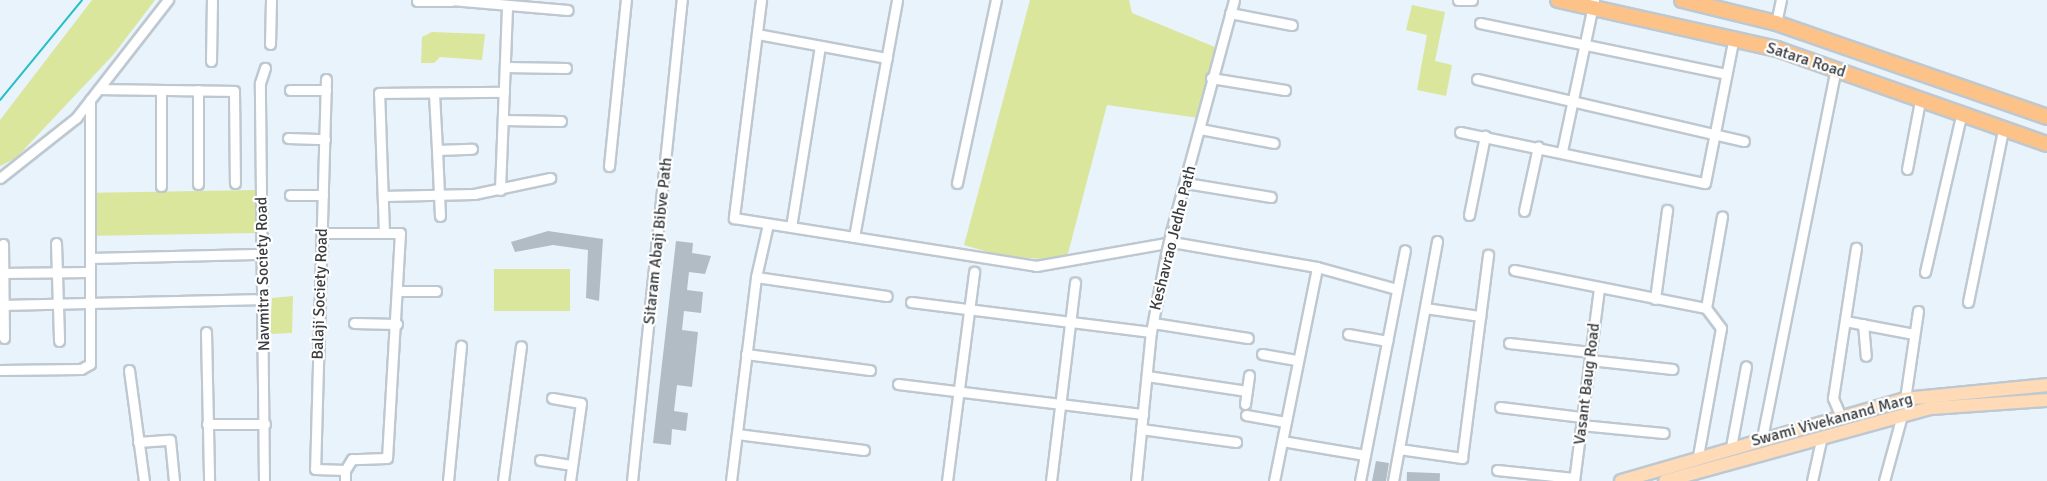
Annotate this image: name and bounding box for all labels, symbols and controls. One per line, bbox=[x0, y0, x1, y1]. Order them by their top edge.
street label: Satara Road bbox=[1764, 38, 1848, 82]
street label: Sitaram Abaji Bibve Path bbox=[640, 157, 676, 325]
street label: Keshavrao Jedhe Path bbox=[1146, 164, 1200, 312]
street label: Navmitra Society Road bbox=[252, 197, 274, 351]
street label: Balaji Society Road bbox=[308, 228, 332, 360]
street label: Vasant Baug Road bbox=[1570, 322, 1604, 446]
street label: Swami Vivekanand Marg bbox=[1749, 389, 1915, 451]

